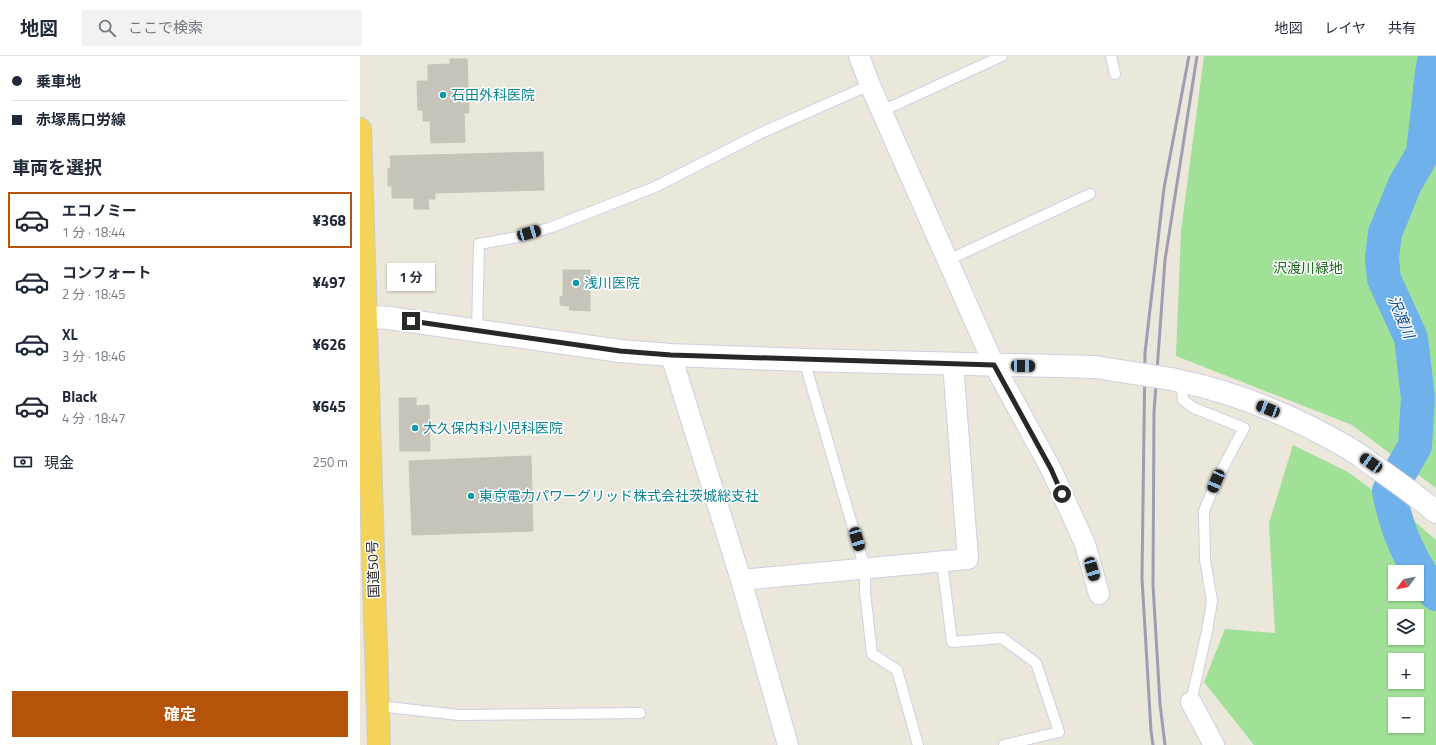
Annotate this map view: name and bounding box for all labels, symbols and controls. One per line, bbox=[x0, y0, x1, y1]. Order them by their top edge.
search box bbox=[82, 10, 362, 46]
text: 地図 bbox=[20, 13, 58, 42]
text: ここで検索 bbox=[128, 16, 203, 39]
icon: search bbox=[96, 17, 118, 39]
text: 地図 bbox=[1274, 17, 1302, 38]
text: レイヤ bbox=[1324, 17, 1366, 38]
text: 共有 bbox=[1388, 17, 1416, 38]
text: 乗車地 bbox=[36, 70, 81, 93]
place label: 石田外科医院 bbox=[451, 84, 535, 105]
marker: 石田外科医院 bbox=[438, 90, 448, 100]
text: 赤塚馬口労線 bbox=[36, 108, 126, 131]
text: 車両を選択 bbox=[12, 154, 102, 181]
text: エコノミー bbox=[62, 199, 137, 222]
icon: car bbox=[14, 202, 50, 238]
text: ¥368 bbox=[312, 209, 346, 232]
text: 1 分 · 18:44 bbox=[62, 222, 126, 242]
car bbox=[516, 224, 542, 242]
park label: 沢渡川緑地 bbox=[1273, 257, 1343, 278]
text: コンフォート bbox=[62, 261, 152, 284]
callout: 1 分 bbox=[387, 263, 435, 291]
icon: car bbox=[14, 264, 50, 300]
text: 1 分 bbox=[399, 267, 423, 287]
text: ¥497 bbox=[312, 271, 346, 294]
place label: 浅川医院 bbox=[584, 272, 640, 293]
marker: 浅川医院 bbox=[571, 278, 581, 288]
text: 2 分 · 18:45 bbox=[62, 284, 126, 304]
water label: 沢渡川 bbox=[1382, 292, 1422, 344]
route end bbox=[402, 312, 420, 330]
text: XL bbox=[62, 323, 78, 346]
icon: car bbox=[14, 326, 50, 362]
text: ¥626 bbox=[312, 333, 346, 356]
text: 3 分 · 18:46 bbox=[62, 346, 126, 366]
car bbox=[1011, 360, 1035, 372]
text: Black bbox=[62, 385, 97, 408]
icon: car bbox=[14, 388, 50, 424]
text: ¥645 bbox=[312, 395, 346, 418]
car bbox=[1255, 399, 1281, 419]
text: 4 分 · 18:47 bbox=[62, 408, 126, 428]
place label: 大久保内科小児科医院 bbox=[423, 417, 563, 438]
marker: 大久保内科小児科医院 bbox=[410, 423, 420, 433]
icon: cash bbox=[12, 451, 34, 473]
text: 現金 bbox=[44, 451, 74, 474]
car bbox=[1358, 451, 1384, 475]
text: 250 m bbox=[312, 452, 348, 472]
car bbox=[1206, 468, 1226, 494]
place label: 東京電力パワーグリッド株式会社茨城総支社 bbox=[479, 485, 759, 506]
route start bbox=[1053, 485, 1071, 503]
marker: 東京電力パワーグリッド株式会社茨城総支社 bbox=[466, 491, 476, 501]
car bbox=[848, 526, 866, 552]
street label: 国道50号 bbox=[361, 540, 384, 598]
car bbox=[1083, 556, 1101, 582]
north arrow bbox=[1388, 565, 1424, 601]
map controls bbox=[1388, 565, 1424, 733]
button: layers bbox=[1388, 609, 1424, 645]
button: + bbox=[1388, 653, 1424, 689]
button: 確定 bbox=[12, 691, 348, 737]
button: − bbox=[1388, 697, 1424, 733]

